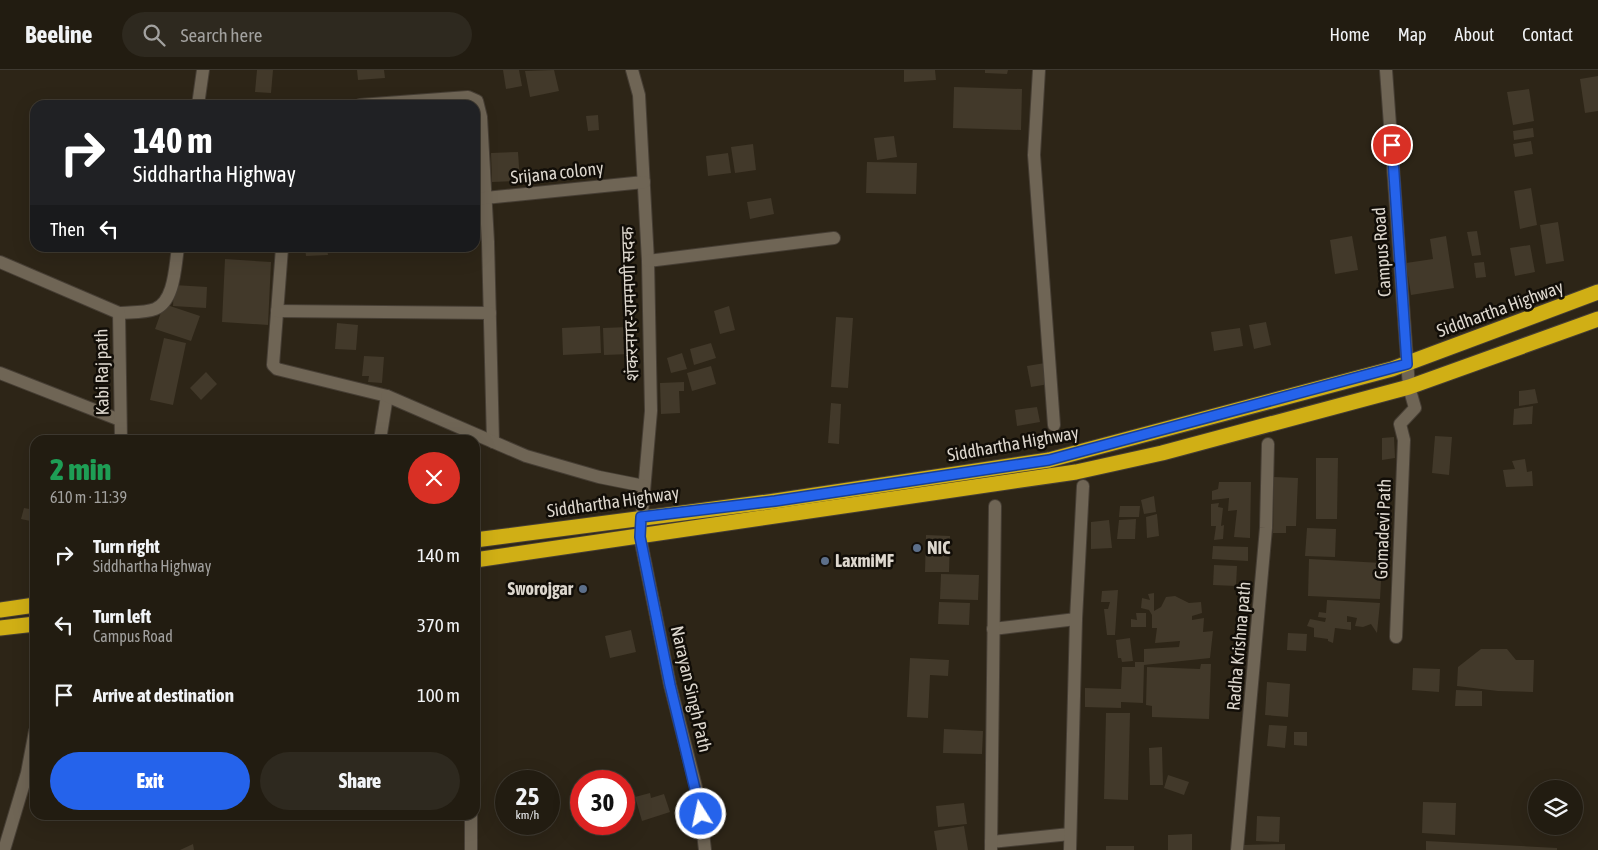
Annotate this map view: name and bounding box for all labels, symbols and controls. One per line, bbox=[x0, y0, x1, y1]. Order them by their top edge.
search box bbox=[122, 12, 472, 57]
text: Beeline bbox=[25, 21, 92, 48]
icon: search bbox=[140, 21, 168, 49]
text: Search here bbox=[180, 24, 262, 46]
text: Home bbox=[1330, 24, 1370, 45]
text: Map bbox=[1398, 24, 1427, 45]
text: About bbox=[1455, 24, 1494, 45]
text: Contact bbox=[1522, 24, 1573, 45]
icon: right bbox=[50, 120, 115, 185]
text: 140 m bbox=[133, 120, 212, 160]
pin bbox=[1371, 124, 1413, 166]
icon: arrive bbox=[1378, 131, 1406, 159]
street label: Srijana colony bbox=[509, 157, 604, 188]
text: Siddhartha Highway bbox=[133, 161, 296, 187]
street label: Campus Road bbox=[1368, 206, 1395, 298]
icon: left bbox=[95, 215, 123, 243]
text: Then bbox=[50, 218, 85, 240]
street label: शंकरनगर-राममणी सदक bbox=[616, 225, 643, 382]
street label: Siddhartha Highway bbox=[1434, 276, 1566, 341]
street label: Kabi Raj path bbox=[90, 328, 113, 416]
street label: Siddhartha Highway bbox=[946, 422, 1080, 465]
text: 2 min bbox=[50, 452, 111, 486]
button: close bbox=[408, 452, 460, 504]
street label: Gomadevi Path bbox=[1370, 478, 1395, 580]
street label: Siddhartha Highway bbox=[546, 482, 680, 521]
text: 610 m · 11:39 bbox=[50, 488, 127, 506]
text: Turn right bbox=[93, 535, 160, 557]
place label: NIC bbox=[927, 537, 950, 558]
icon: right bbox=[50, 541, 78, 569]
marker: NIC bbox=[911, 542, 923, 554]
text: 140 m bbox=[417, 544, 460, 566]
place label: LaxmiMF bbox=[835, 550, 894, 571]
marker: LaxmiMF bbox=[819, 555, 831, 567]
text: Siddhartha Highway bbox=[93, 557, 211, 575]
place label: Sworojgar bbox=[508, 578, 574, 599]
street label: Radha Krishna path bbox=[1222, 581, 1255, 711]
marker: Sworojgar bbox=[577, 583, 589, 595]
text: Turn left bbox=[93, 605, 151, 627]
icon: left bbox=[50, 611, 78, 639]
text: 370 m bbox=[417, 614, 460, 636]
street label: Narayan Singh Path bbox=[667, 624, 716, 754]
text: Campus Road bbox=[93, 627, 173, 645]
icon: arrive bbox=[50, 681, 78, 709]
text: Arrive at destination bbox=[93, 684, 234, 706]
text: 100 m bbox=[417, 684, 460, 706]
button: Exit bbox=[50, 752, 250, 810]
button: Share bbox=[260, 752, 460, 810]
speed limit sign: 30 bbox=[570, 770, 635, 835]
map controls bbox=[1528, 780, 1583, 835]
button: layers bbox=[1528, 780, 1583, 835]
text: 25 bbox=[516, 782, 539, 810]
position arrow bbox=[674, 787, 726, 839]
text: km/h bbox=[516, 808, 539, 822]

